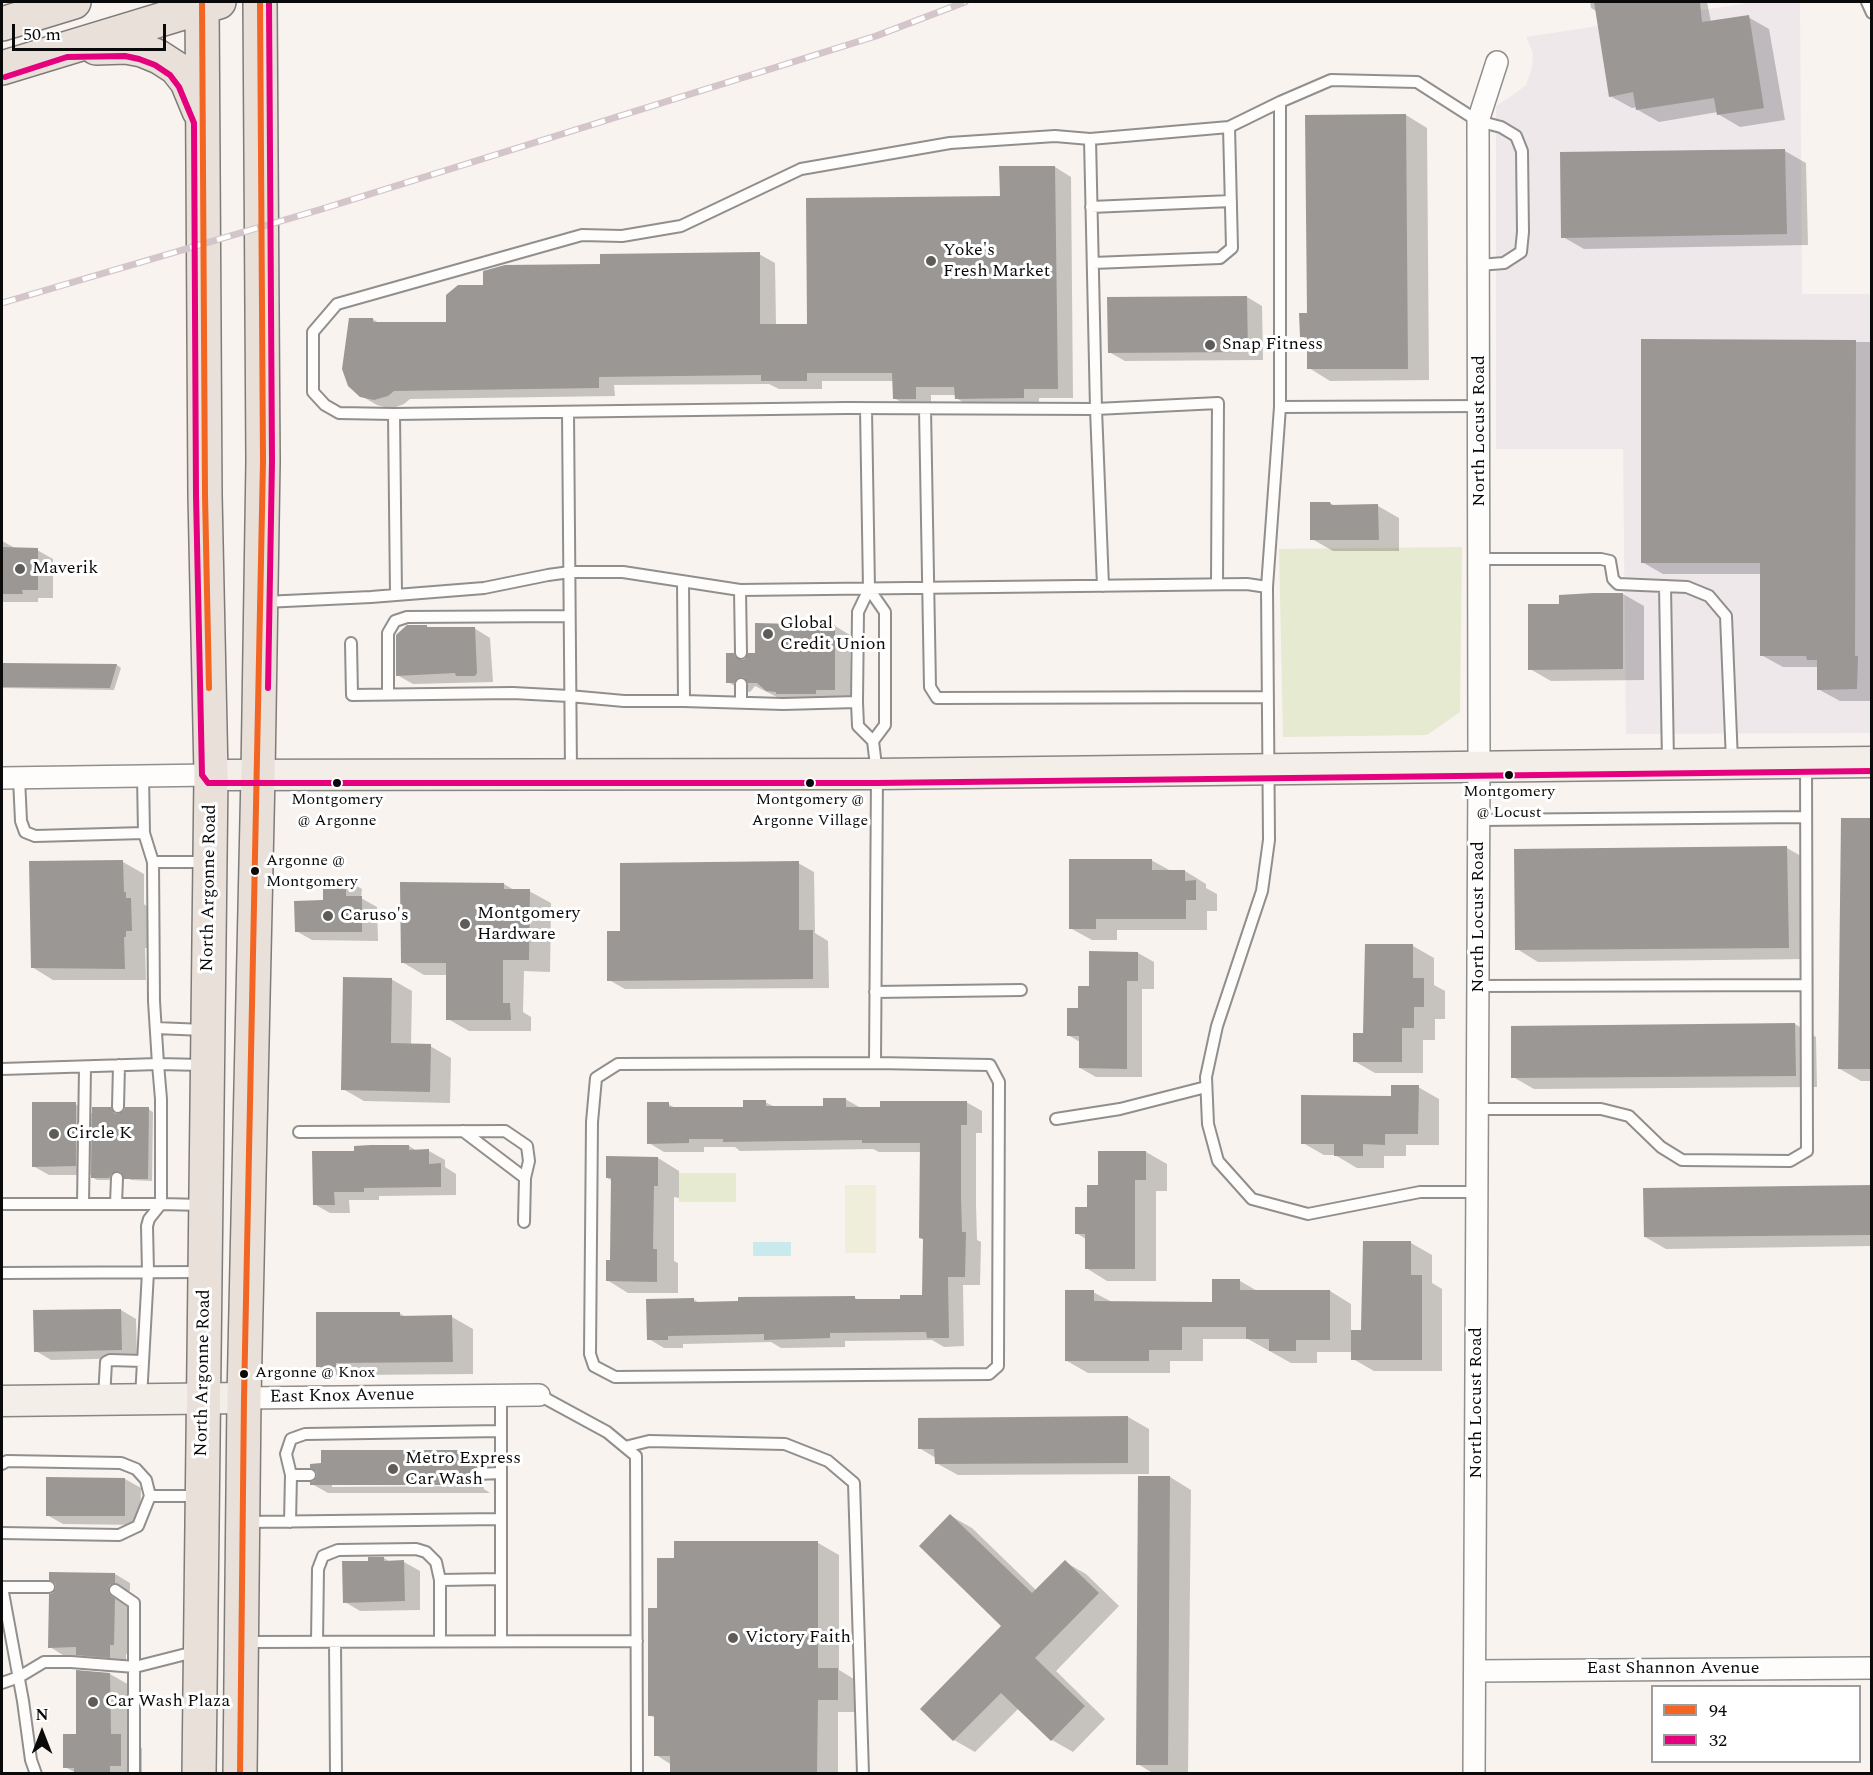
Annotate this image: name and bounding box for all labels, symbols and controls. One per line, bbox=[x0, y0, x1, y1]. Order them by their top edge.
scale bar bbox=[15, 12, 170, 50]
text: 50 m bbox=[23, 21, 61, 48]
place label: Yoke's Fresh Market bbox=[943, 240, 1050, 282]
marker: Yoke's Fresh Market bbox=[924, 254, 938, 268]
place label: Snap Fitness bbox=[1222, 334, 1323, 356]
marker: Snap Fitness bbox=[1203, 338, 1217, 352]
street label: North Locust Road bbox=[1469, 355, 1491, 507]
place label: Maverik bbox=[32, 558, 98, 580]
marker: Maverik bbox=[13, 562, 27, 576]
place label: Global Credit Union bbox=[780, 613, 886, 656]
marker: Global Credit Union bbox=[761, 627, 775, 641]
marker: Montgomery @ Locust bbox=[1503, 769, 1515, 781]
marker: Montgomery @ Argonne bbox=[331, 777, 343, 789]
marker: Montgomery @ Argonne Village bbox=[804, 777, 816, 789]
place label: Montgomery @ Locust bbox=[1463, 783, 1555, 821]
place label: Montgomery @ Argonne bbox=[291, 791, 383, 829]
place label: Montgomery @ Argonne Village bbox=[752, 791, 868, 829]
street label: North Argonne Road bbox=[198, 804, 222, 972]
street label: North Locust Road bbox=[1468, 841, 1490, 993]
place label: Argonne @ Montgomery bbox=[266, 852, 358, 890]
marker: Argonne @ Montgomery bbox=[249, 865, 261, 877]
place label: Montgomery Hardware bbox=[477, 903, 580, 946]
place label: Caruso's bbox=[340, 905, 409, 927]
marker: Caruso's bbox=[321, 909, 335, 923]
marker: Montgomery Hardware bbox=[458, 917, 472, 931]
place label: Circle K bbox=[66, 1123, 132, 1145]
marker: Circle K bbox=[47, 1127, 61, 1141]
street label: North Argonne Road bbox=[192, 1289, 216, 1457]
street label: North Locust Road bbox=[1466, 1327, 1488, 1479]
place label: Argonne @ Knox bbox=[255, 1364, 375, 1384]
marker: Argonne @ Knox bbox=[238, 1368, 250, 1380]
street label: East Knox Avenue bbox=[269, 1385, 415, 1409]
place label: Metro Express Car Wash bbox=[405, 1448, 521, 1490]
marker: Metro Express Car Wash bbox=[386, 1462, 400, 1476]
place label: Victory Faith bbox=[745, 1627, 851, 1649]
marker: Victory Faith bbox=[726, 1631, 740, 1645]
street label: East Shannon Avenue bbox=[1587, 1658, 1759, 1680]
legend bbox=[1651, 1685, 1861, 1763]
place label: Car Wash Plaza bbox=[105, 1691, 230, 1713]
marker: Car Wash Plaza bbox=[86, 1695, 100, 1709]
text: 94 bbox=[1709, 1697, 1727, 1724]
north arrow bbox=[12, 1703, 72, 1763]
text: N bbox=[35, 1703, 49, 1727]
text: 32 bbox=[1709, 1727, 1727, 1754]

